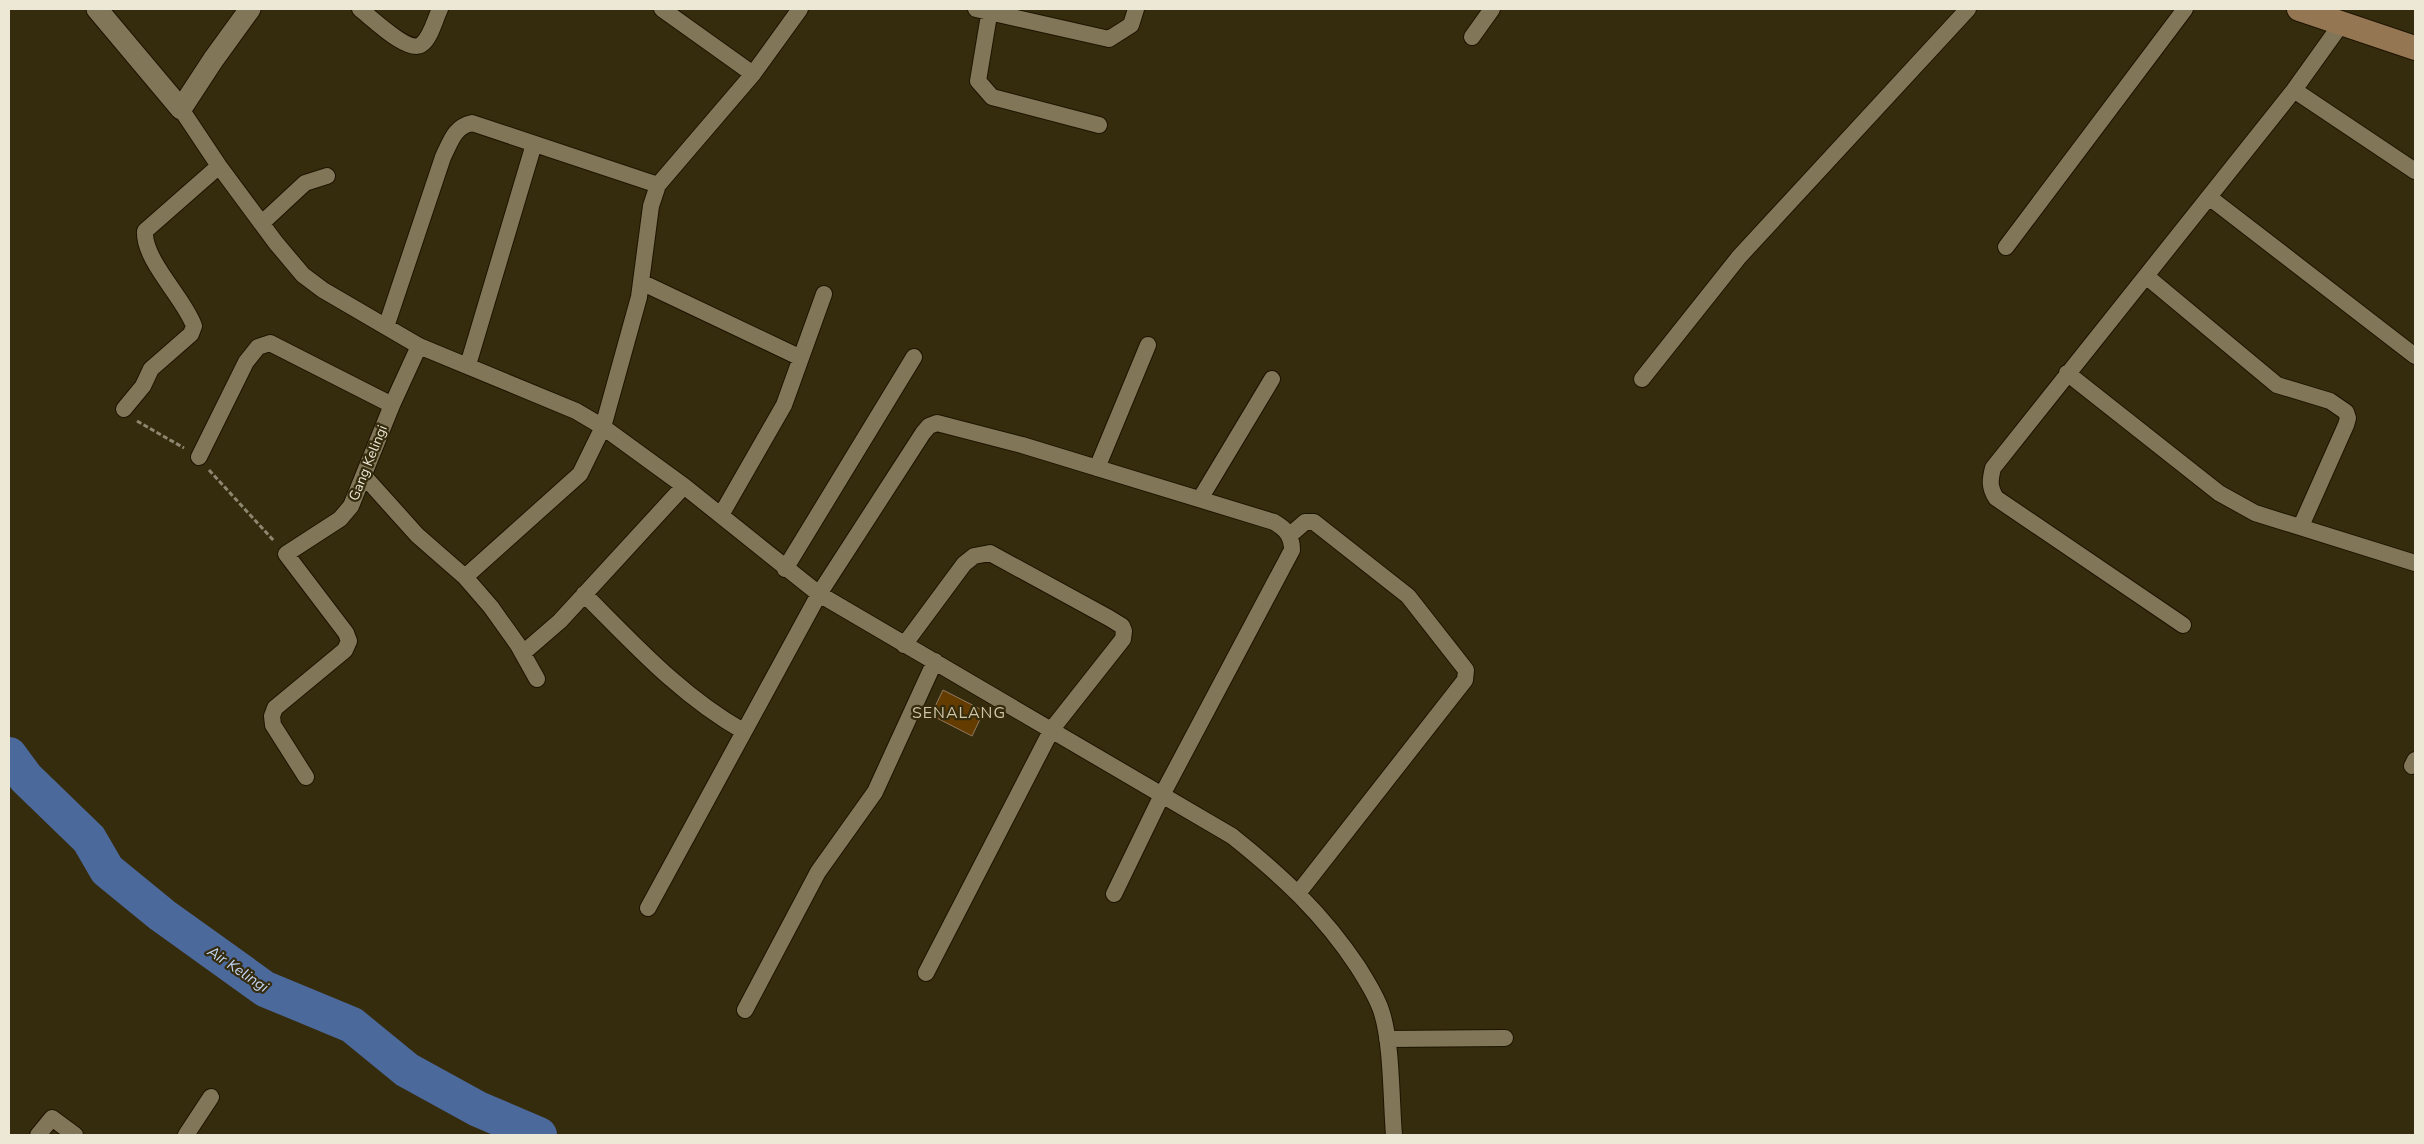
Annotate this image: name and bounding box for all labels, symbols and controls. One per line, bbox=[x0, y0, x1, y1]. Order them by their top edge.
street label: Gang Kelingi bbox=[344, 422, 392, 504]
district label: SENALANG bbox=[912, 702, 1006, 724]
water label: Air Kelingi bbox=[203, 941, 273, 997]

